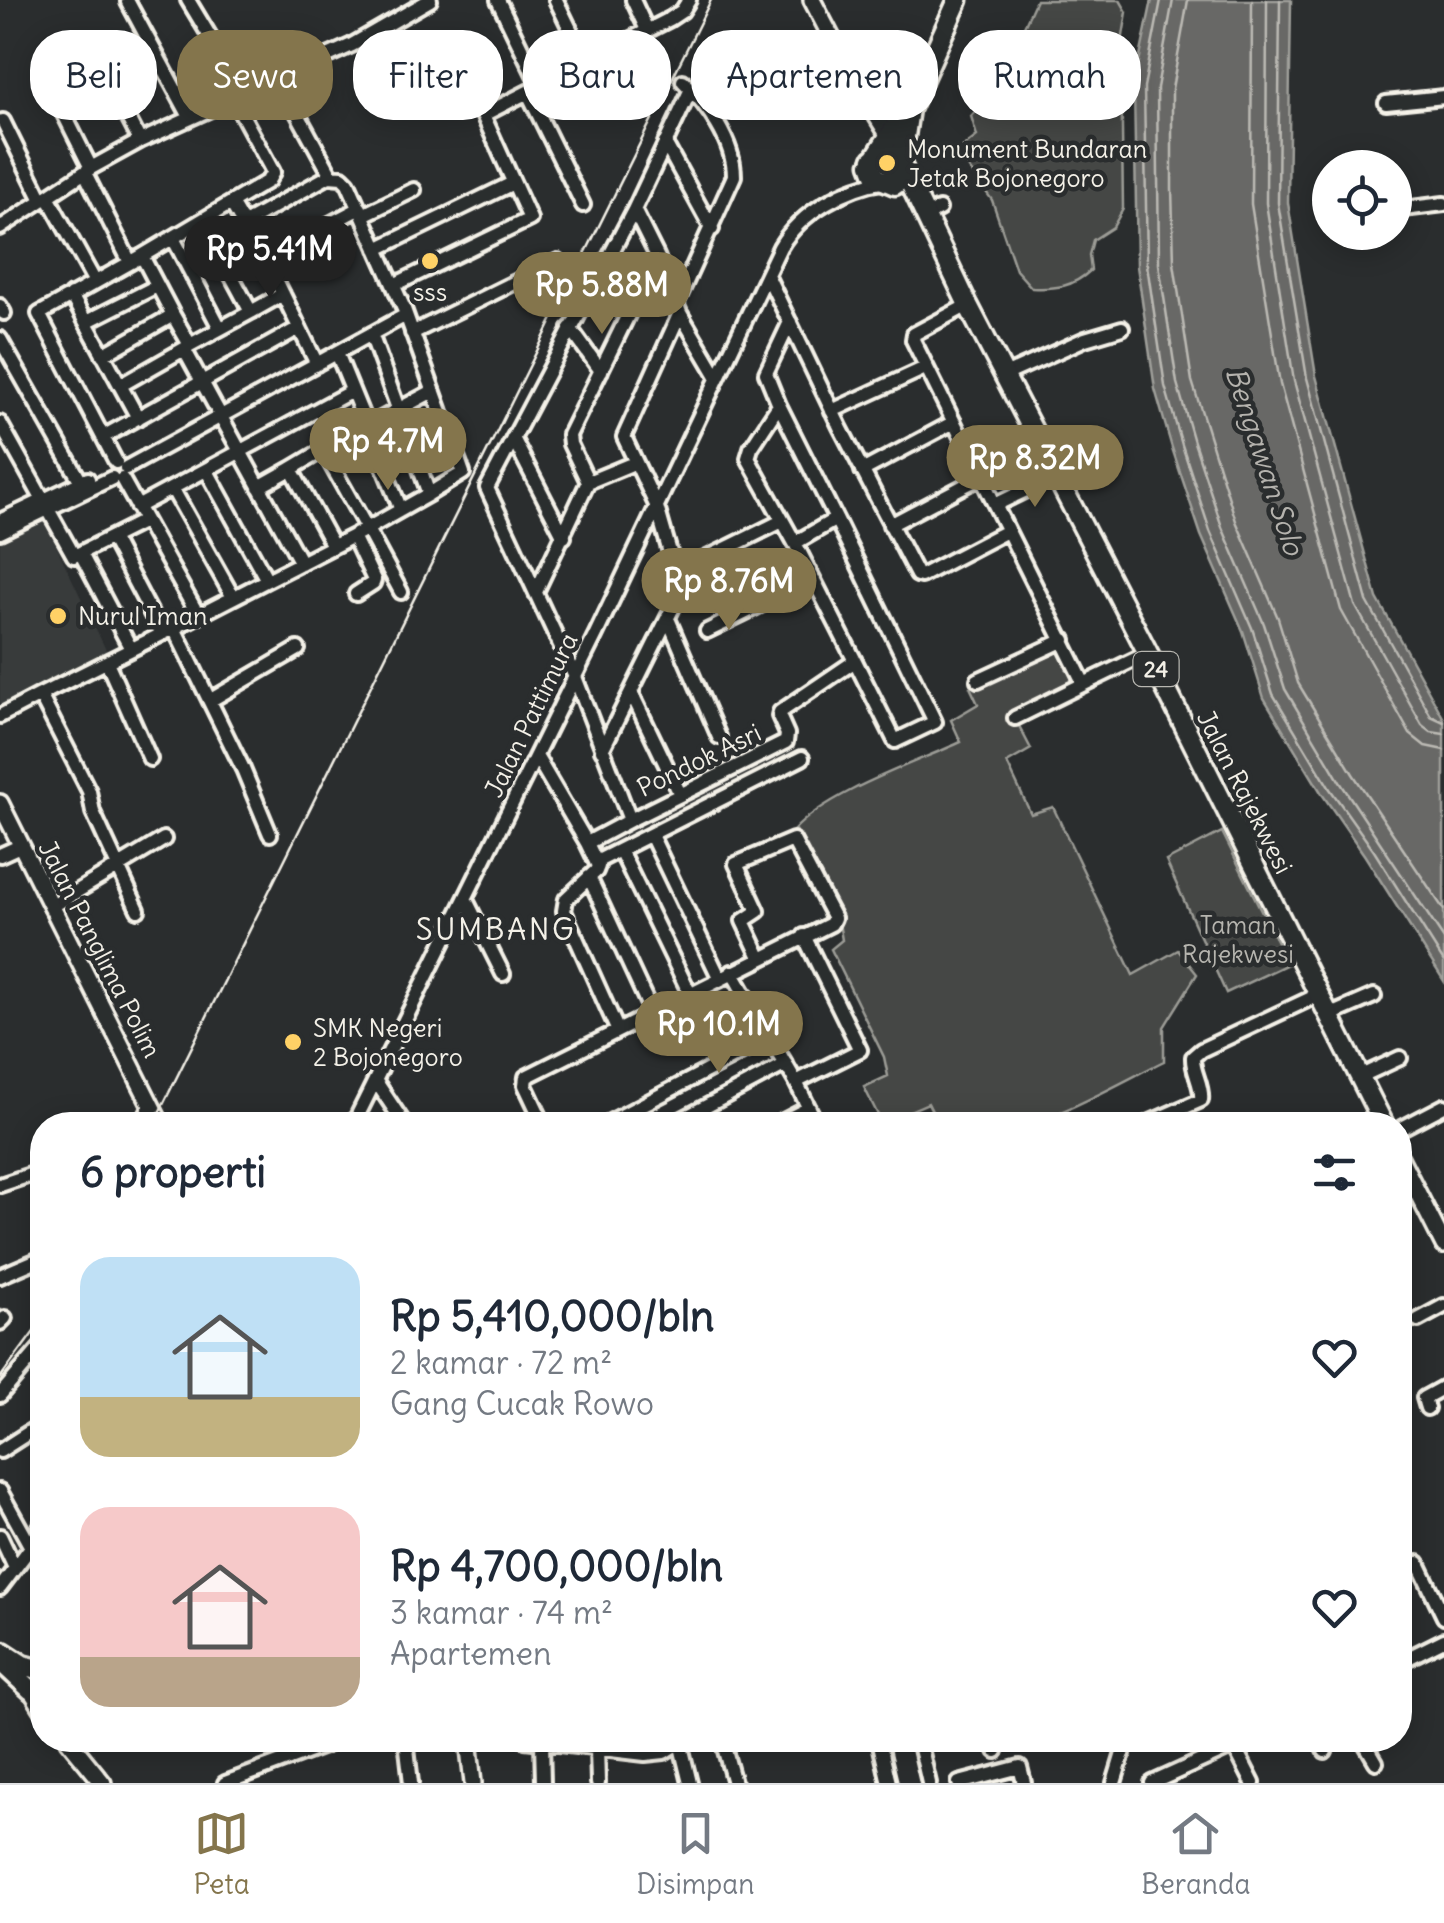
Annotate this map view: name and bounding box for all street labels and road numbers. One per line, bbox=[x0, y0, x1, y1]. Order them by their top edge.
street label: Jalan Pattimura bbox=[477, 628, 585, 802]
road number: 24 bbox=[1134, 652, 1178, 686]
street label: Jalan Rajekwesi bbox=[1190, 705, 1300, 879]
street label: Pondok Asri bbox=[632, 716, 766, 804]
street label: Jalan Panglima Polim bbox=[31, 835, 169, 1063]

